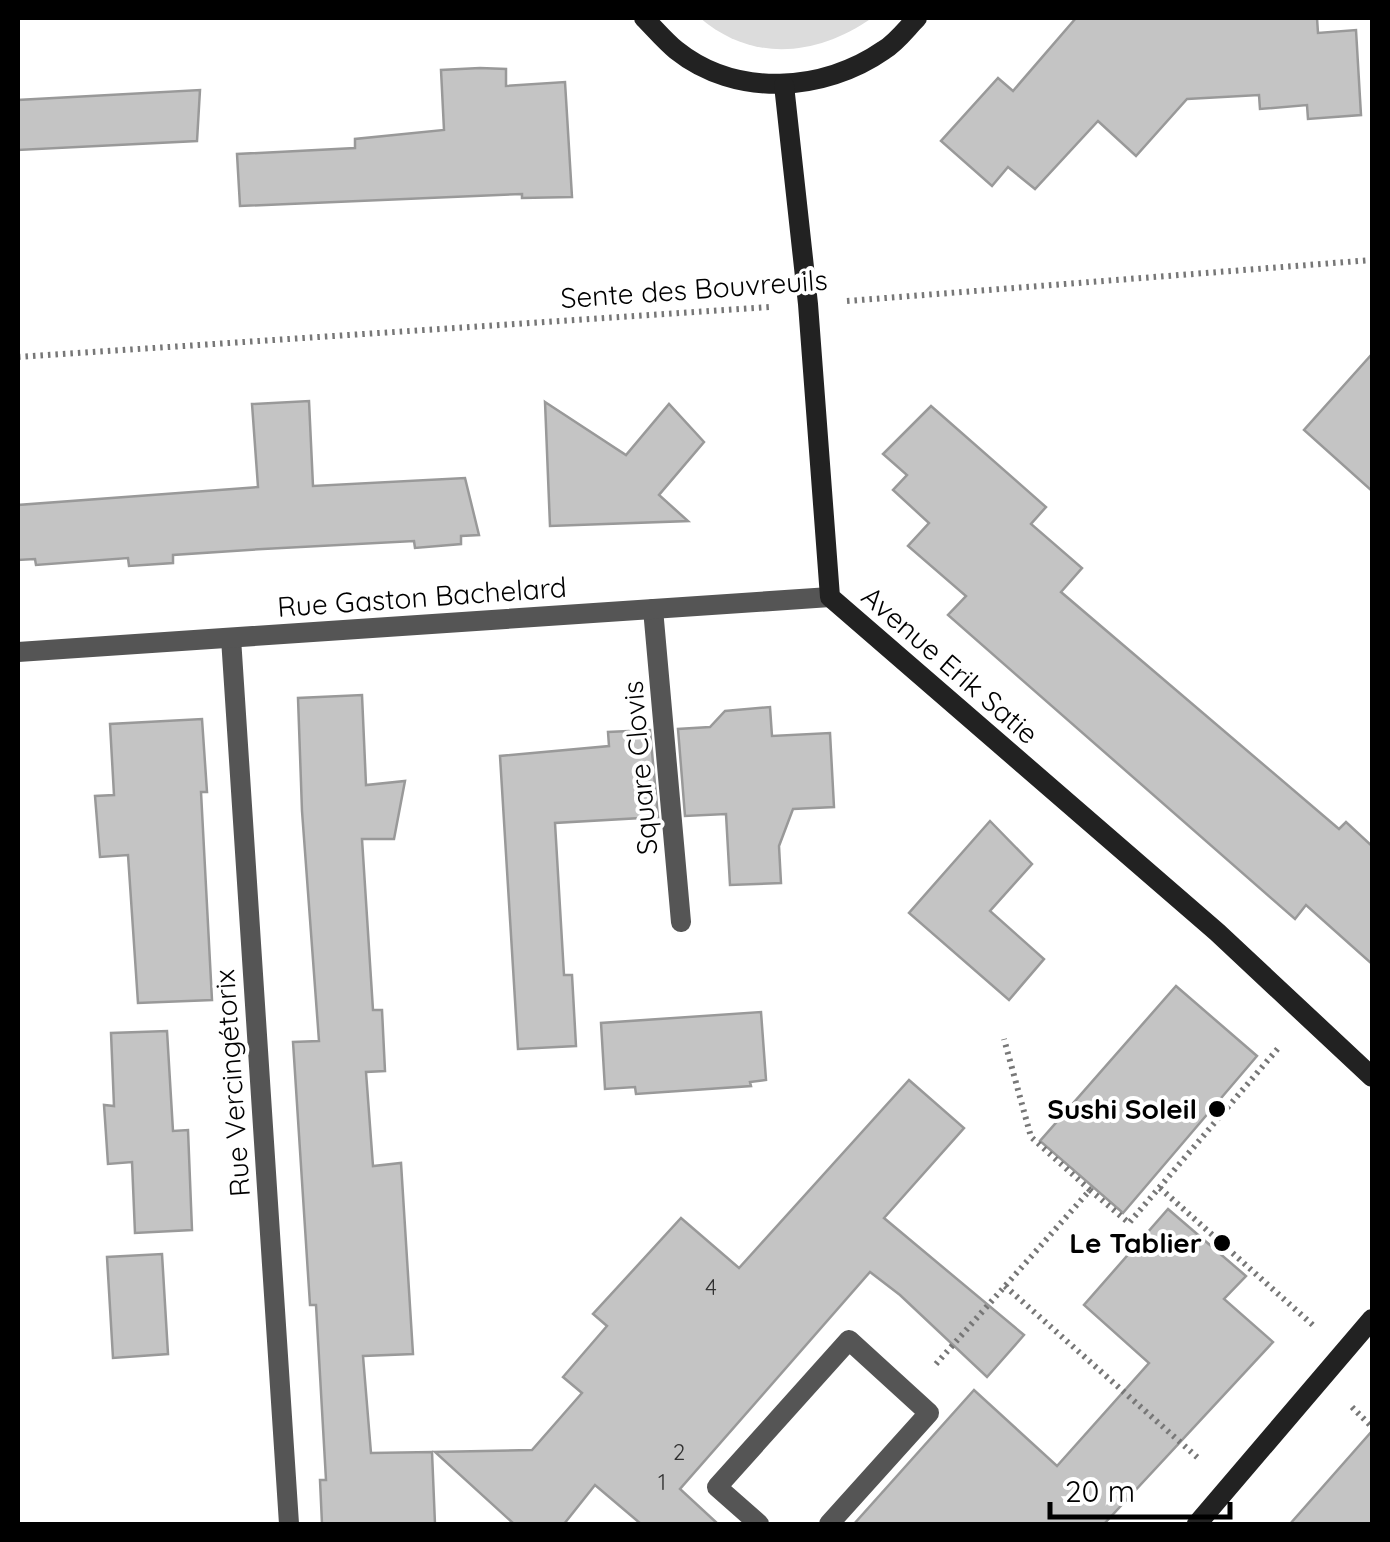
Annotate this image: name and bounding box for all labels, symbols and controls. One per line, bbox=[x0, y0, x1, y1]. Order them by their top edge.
street label: Sente des Bouvreuils bbox=[559, 262, 829, 315]
street label: Rue Gaston Bachelard bbox=[276, 569, 568, 624]
street label: Avenue Erik Satie bbox=[855, 578, 1046, 751]
street label: Square Clovis bbox=[614, 680, 665, 856]
street label: Rue Vercingétorix bbox=[206, 968, 257, 1198]
place label: Sushi Soleil bbox=[1047, 1091, 1197, 1126]
marker: Sushi Soleil bbox=[1206, 1098, 1228, 1120]
place label: Le Tablier bbox=[1069, 1225, 1202, 1260]
marker: Le Tablier bbox=[1211, 1232, 1233, 1254]
house number: 4 bbox=[705, 1273, 717, 1301]
house number: 2 bbox=[673, 1438, 685, 1466]
scale bar bbox=[1050, 1457, 1230, 1519]
house number: 1 bbox=[658, 1468, 666, 1496]
text: 20 m bbox=[1065, 1472, 1135, 1510]

